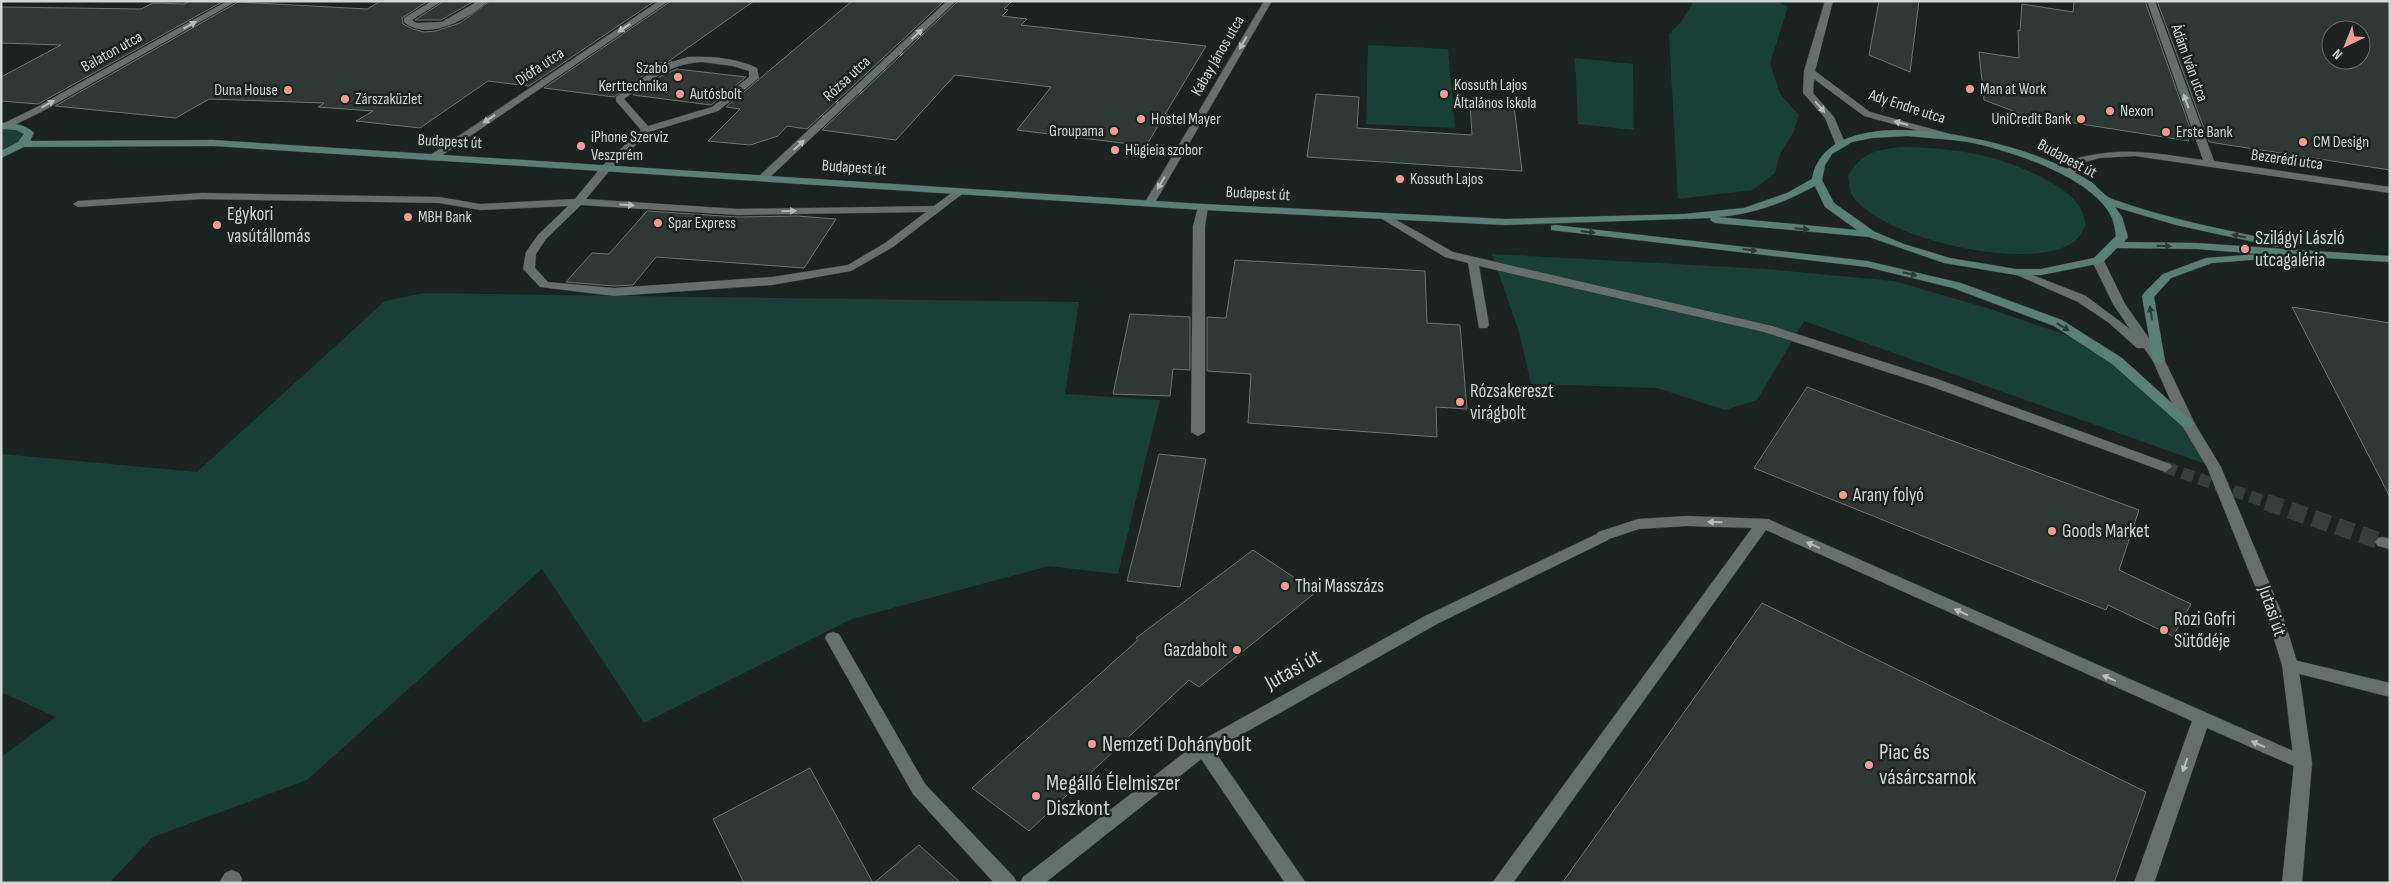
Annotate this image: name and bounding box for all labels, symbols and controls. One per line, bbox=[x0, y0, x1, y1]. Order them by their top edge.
street label: Kabay János utca bbox=[1187, 12, 1249, 100]
north arrow bbox=[2321, 20, 2371, 70]
one-way arrow bbox=[183, 21, 197, 29]
street label: Ádám Iván utca bbox=[2166, 21, 2212, 104]
one-way arrow bbox=[618, 24, 631, 33]
street label: Balaton utca bbox=[78, 27, 146, 77]
one-way arrow bbox=[911, 28, 923, 40]
one-way arrow bbox=[1239, 37, 1248, 50]
street label: Diófa utca bbox=[512, 44, 568, 90]
text: N bbox=[2329, 45, 2346, 63]
street label: Rózsa utca bbox=[819, 52, 875, 106]
place label: Szabó Kerttechnika bbox=[598, 59, 668, 96]
marker: Szabó Kerttechnika bbox=[672, 71, 684, 83]
place label: Kossuth Lajos Általános Iskola bbox=[1453, 76, 1537, 113]
place label: Man at Work bbox=[1980, 80, 2046, 99]
place label: Duna House bbox=[214, 81, 278, 100]
marker: Man at Work bbox=[1964, 83, 1976, 95]
marker: Duna House bbox=[282, 84, 294, 96]
place label: Autósbolt bbox=[689, 85, 742, 104]
street label: Ady Endre utca bbox=[1865, 85, 1948, 128]
marker: Autósbolt bbox=[674, 88, 686, 100]
marker: Kossuth Lajos Általános Iskola bbox=[1438, 88, 1450, 100]
place label: Zárszaküzlet bbox=[355, 90, 422, 109]
marker: Zárszaküzlet bbox=[339, 93, 351, 105]
one-way arrow bbox=[2182, 93, 2190, 108]
one-way arrow bbox=[42, 100, 55, 109]
one-way arrow bbox=[1815, 101, 1826, 114]
place label: Nexon bbox=[2120, 102, 2154, 121]
marker: Nexon bbox=[2104, 105, 2116, 117]
place label: Hostel Mayer bbox=[1151, 110, 1221, 129]
place label: UniCredit Bank bbox=[1991, 110, 2071, 129]
marker: Hostel Mayer bbox=[1135, 113, 1147, 125]
marker: UniCredit Bank bbox=[2075, 113, 2087, 125]
one-way arrow bbox=[483, 114, 496, 124]
one-way arrow bbox=[1893, 118, 1908, 126]
place label: Groupama bbox=[1049, 122, 1104, 141]
place label: Erste Bank bbox=[2176, 123, 2233, 142]
marker: Groupama bbox=[1108, 125, 1120, 137]
marker: Erste Bank bbox=[2160, 126, 2172, 138]
place label: iPhone Szerviz Veszprém bbox=[591, 128, 669, 165]
street label: Budapest út bbox=[417, 131, 483, 153]
place label: CM Design bbox=[2313, 133, 2369, 152]
street label: Budapest út bbox=[2034, 135, 2100, 183]
marker: CM Design bbox=[2297, 136, 2309, 148]
one-way arrow bbox=[792, 139, 804, 151]
marker: iPhone Szerviz Veszprém bbox=[575, 140, 587, 152]
place label: Hügieia szobor bbox=[1125, 141, 1203, 160]
marker: Hügieia szobor bbox=[1109, 144, 1121, 156]
street label: Bezerédi utca bbox=[2250, 146, 2324, 174]
street label: Budapest út bbox=[821, 156, 887, 180]
place label: Kossuth Lajos bbox=[1410, 170, 1483, 189]
marker: Kossuth Lajos bbox=[1394, 173, 1406, 185]
one-way arrow bbox=[1157, 176, 1165, 191]
street label: Budapest út bbox=[1225, 183, 1291, 205]
one-way arrow bbox=[619, 201, 635, 209]
place label: Egykori vasútállomás bbox=[227, 203, 311, 248]
one-way arrow bbox=[781, 207, 797, 215]
place label: MBH Bank bbox=[418, 208, 472, 227]
marker: MBH Bank bbox=[402, 211, 414, 223]
place label: Spar Express bbox=[668, 214, 736, 233]
marker: Spar Express bbox=[652, 217, 664, 229]
marker: Egykori vasútállomás bbox=[211, 219, 223, 231]
one-way arrow bbox=[1795, 225, 1811, 233]
place label: Szilágyi László utcagaléria bbox=[2255, 227, 2345, 272]
one-way arrow bbox=[1581, 228, 1597, 236]
one-way arrow bbox=[2232, 232, 2247, 240]
one-way arrow bbox=[2157, 242, 2173, 250]
marker: Szilágyi László utcagaléria bbox=[2239, 243, 2251, 255]
one-way arrow bbox=[1742, 246, 1758, 254]
one-way arrow bbox=[1903, 270, 1918, 278]
one-way arrow bbox=[2146, 304, 2154, 320]
one-way arrow bbox=[2056, 323, 2071, 331]
place label: Rózsakereszt virágbolt bbox=[1470, 380, 1554, 425]
marker: Rózsakereszt virágbolt bbox=[1454, 396, 1466, 408]
place label: Arany folyó bbox=[1852, 484, 1924, 507]
marker: Arany folyó bbox=[1837, 489, 1849, 501]
one-way arrow bbox=[1706, 518, 1722, 526]
place label: Goods Market bbox=[2062, 520, 2150, 543]
marker: Goods Market bbox=[2046, 525, 2058, 537]
one-way arrow bbox=[1806, 540, 1820, 548]
place label: Thai Masszázs bbox=[1295, 575, 1384, 598]
marker: Thai Masszázs bbox=[1279, 580, 1291, 592]
street label: Jutasi út bbox=[2252, 582, 2291, 640]
one-way arrow bbox=[1954, 607, 1968, 615]
place label: Rozi Gofri Sütődéje bbox=[2174, 608, 2235, 653]
marker: Rozi Gofri Sütődéje bbox=[2158, 624, 2170, 636]
place label: Gazdabolt bbox=[1163, 639, 1227, 662]
street label: Jutasi út bbox=[1259, 643, 1326, 697]
marker: Gazdabolt bbox=[1231, 644, 1243, 656]
one-way arrow bbox=[2102, 673, 2117, 682]
place label: Nemzeti Dohánybolt bbox=[1102, 731, 1252, 758]
marker: Nemzeti Dohánybolt bbox=[1086, 738, 1098, 750]
place label: Piac és vásárcsarnok bbox=[1879, 739, 1977, 791]
one-way arrow bbox=[2251, 739, 2265, 747]
one-way arrow bbox=[2181, 758, 2189, 773]
marker: Piac és vásárcsarnok bbox=[1863, 759, 1875, 771]
place label: Megálló Élelmiszer Diszkont bbox=[1046, 770, 1180, 822]
marker: Megálló Élelmiszer Diszkont bbox=[1030, 790, 1042, 802]

